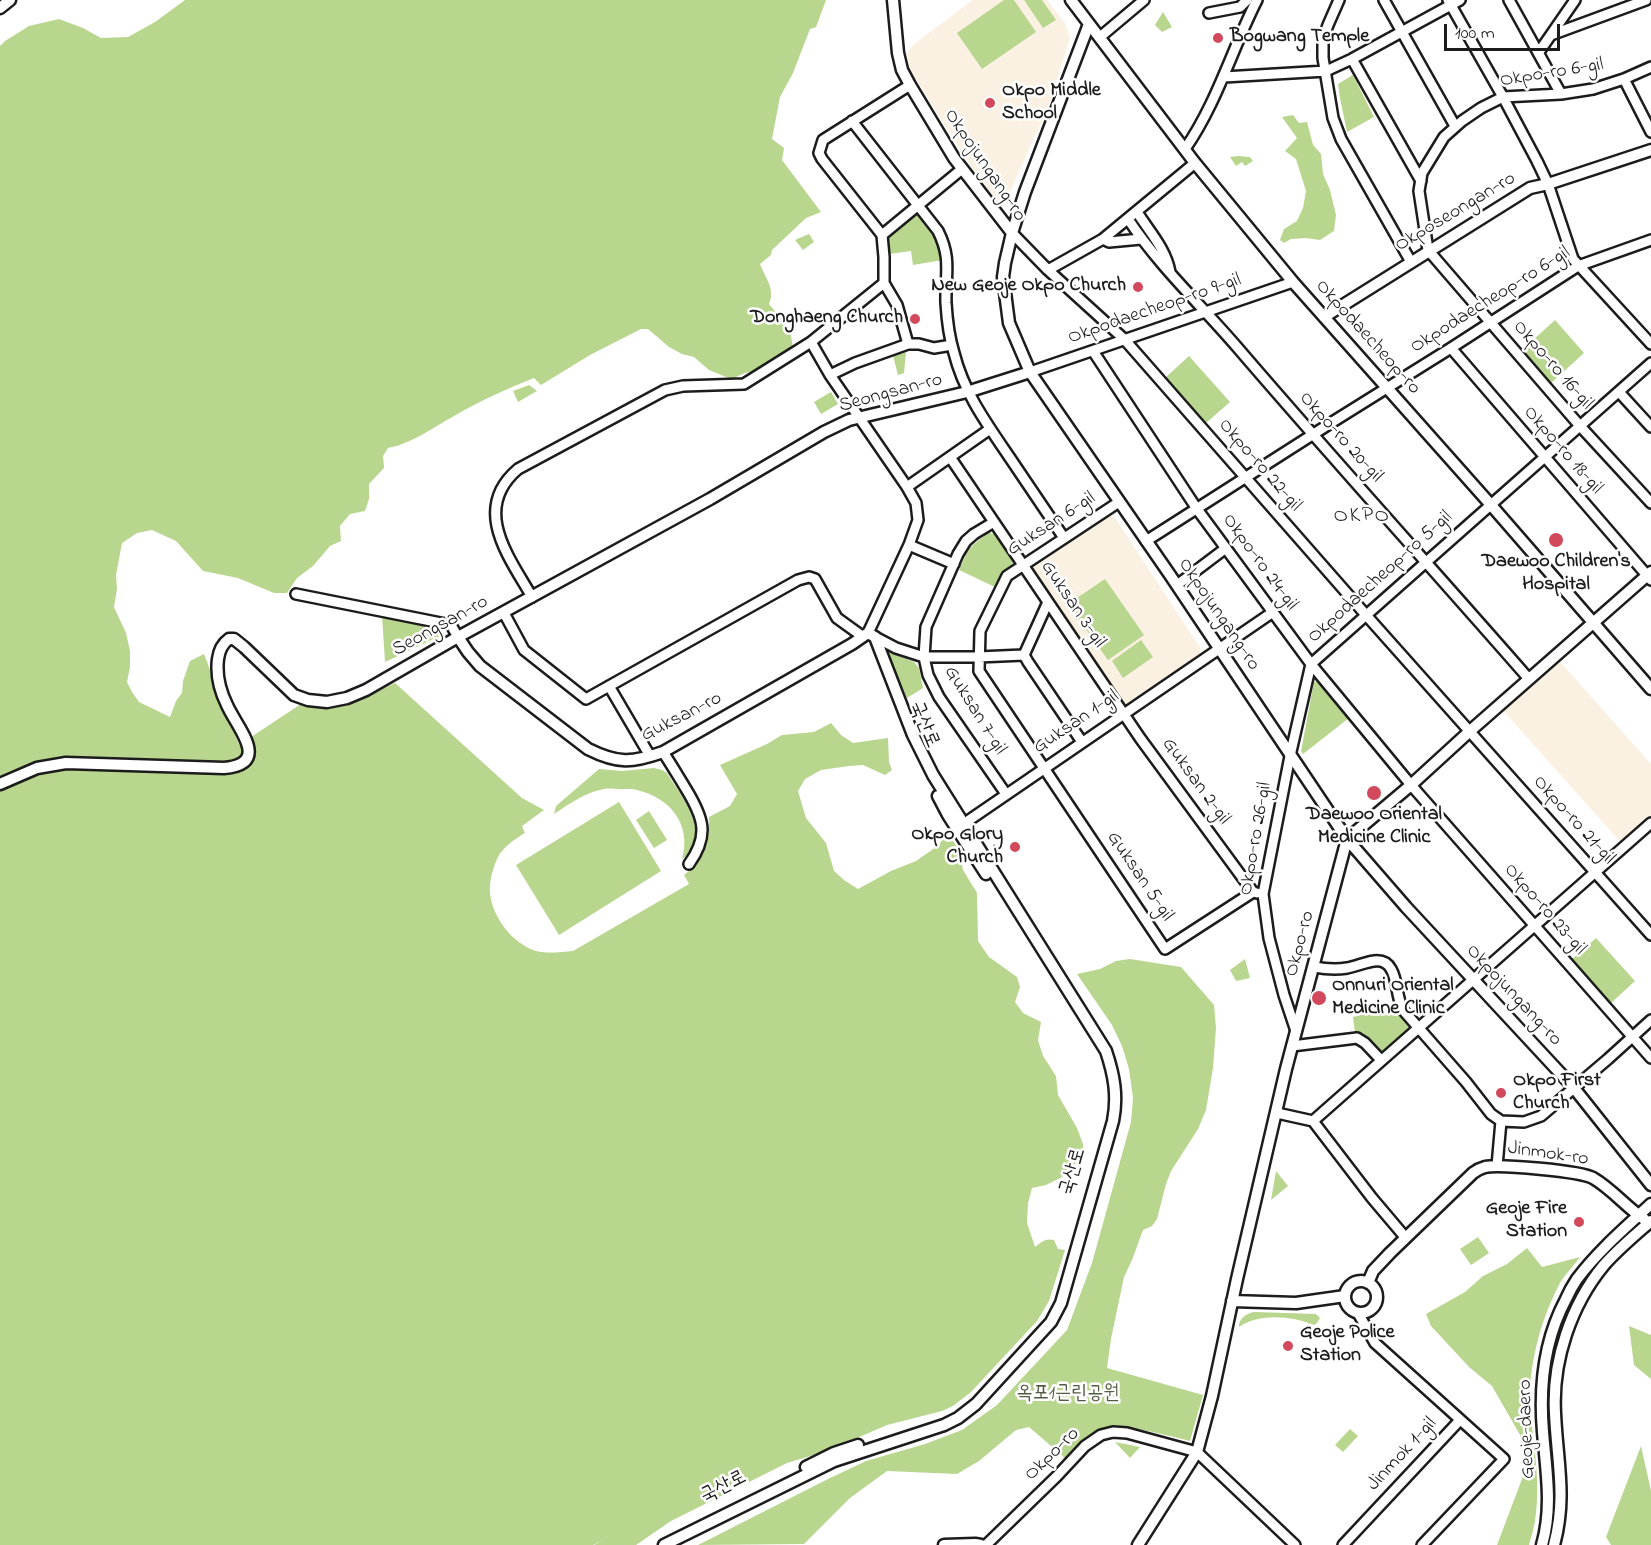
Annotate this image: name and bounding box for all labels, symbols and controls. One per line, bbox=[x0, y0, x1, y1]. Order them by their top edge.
scale bar bbox=[1447, 12, 1562, 50]
text: 100 m bbox=[1455, 21, 1495, 47]
place label: Bogwang Temple bbox=[1230, 26, 1369, 50]
marker: Bogwang Temple bbox=[1211, 31, 1225, 45]
street label: Okpo-ro 6-gil bbox=[1498, 54, 1606, 94]
place label: Okpo Middle School bbox=[1002, 80, 1101, 127]
marker: Okpo Middle School bbox=[983, 96, 997, 110]
street label: Okpojungang-ro bbox=[937, 105, 1031, 227]
street label: Okposeongan-ro bbox=[1391, 168, 1521, 258]
street label: Okpodaecheop-ro 6-gil bbox=[1407, 242, 1575, 360]
street label: Okpodaecheop-ro 9-gil bbox=[1065, 269, 1245, 351]
place label: New Geoje Okpo Church bbox=[931, 275, 1126, 299]
street label: Okpodaecheop-ro bbox=[1309, 275, 1425, 401]
marker: New Geoje Okpo Church bbox=[1131, 280, 1145, 294]
place label: Donghaeng Church bbox=[750, 307, 903, 331]
marker: Donghaeng Church bbox=[908, 312, 922, 326]
street label: Okpo-ro 16-gil bbox=[1507, 316, 1597, 416]
street label: Seongsan-ro bbox=[837, 369, 945, 419]
street label: Okpo-ro 20-gil bbox=[1293, 387, 1387, 489]
street label: Okpo-ro 18-gil bbox=[1517, 402, 1607, 500]
street label: Okpo-ro 22-gil bbox=[1212, 414, 1306, 518]
street label: Guksan 6-gil bbox=[1003, 487, 1101, 563]
district label: OKPO bbox=[1334, 504, 1390, 530]
street label: Okpodaecheop-ro 5-gil bbox=[1304, 507, 1458, 649]
street label: Okpo-ro 24-gil bbox=[1216, 510, 1302, 616]
marker: Daewoo Children's Hospital bbox=[1547, 531, 1565, 549]
place label: Daewoo Children's Hospital bbox=[1481, 551, 1631, 598]
street label: Okpojungang-ro bbox=[1171, 554, 1265, 676]
street label: Guksan 3-gil bbox=[1034, 557, 1110, 653]
street label: Seongsan-ro bbox=[389, 591, 493, 663]
street label: Guksan 7-gil bbox=[937, 662, 1011, 760]
street label: Guksan 1-gil bbox=[1030, 686, 1124, 760]
street label: Guksan-ro bbox=[638, 687, 726, 749]
street label: 국산로 bbox=[903, 698, 943, 752]
street label: Guksan 2-gil bbox=[1155, 734, 1235, 830]
street label: Okpo-ro 21-gil bbox=[1527, 771, 1619, 871]
street label: Okpo-ro 26-gil bbox=[1235, 781, 1279, 897]
marker: Daewoo Oriental Medicine Clinic bbox=[1365, 784, 1383, 802]
place label: Daewoo Oriental Medicine Clinic bbox=[1306, 804, 1442, 851]
place label: Okpo Glory Church bbox=[911, 824, 1003, 871]
street label: Guksan 5-gil bbox=[1100, 827, 1178, 927]
marker: Okpo Glory Church bbox=[1008, 840, 1022, 854]
street label: Okpo-ro 23-gil bbox=[1498, 859, 1590, 961]
street label: Okpo-ro bbox=[1281, 908, 1321, 980]
street label: Okpojungang-ro bbox=[1460, 940, 1566, 1052]
place label: Onnuri Oriental Medicine Clinic bbox=[1332, 975, 1454, 1022]
marker: Onnuri Oriental Medicine Clinic bbox=[1310, 989, 1328, 1007]
place label: Okpo First Church bbox=[1513, 1070, 1601, 1117]
marker: Okpo First Church bbox=[1494, 1086, 1508, 1100]
street label: Jinmok-ro bbox=[1506, 1137, 1590, 1173]
street label: 국산로 bbox=[1056, 1145, 1092, 1199]
place label: Geoje Fire Station bbox=[1486, 1198, 1567, 1245]
marker: Geoje Fire Station bbox=[1572, 1215, 1586, 1229]
place label: Geoje Police Station bbox=[1300, 1322, 1394, 1369]
marker: Geoje Police Station bbox=[1281, 1339, 1295, 1353]
street label: Geoje-daero bbox=[1514, 1379, 1542, 1479]
park label: 옥포1근린공원 bbox=[1017, 1383, 1119, 1407]
street label: Jinmok 1-gil bbox=[1363, 1413, 1443, 1497]
street label: Okpo-ro bbox=[1020, 1423, 1086, 1487]
street label: 국산로 bbox=[697, 1466, 751, 1510]

